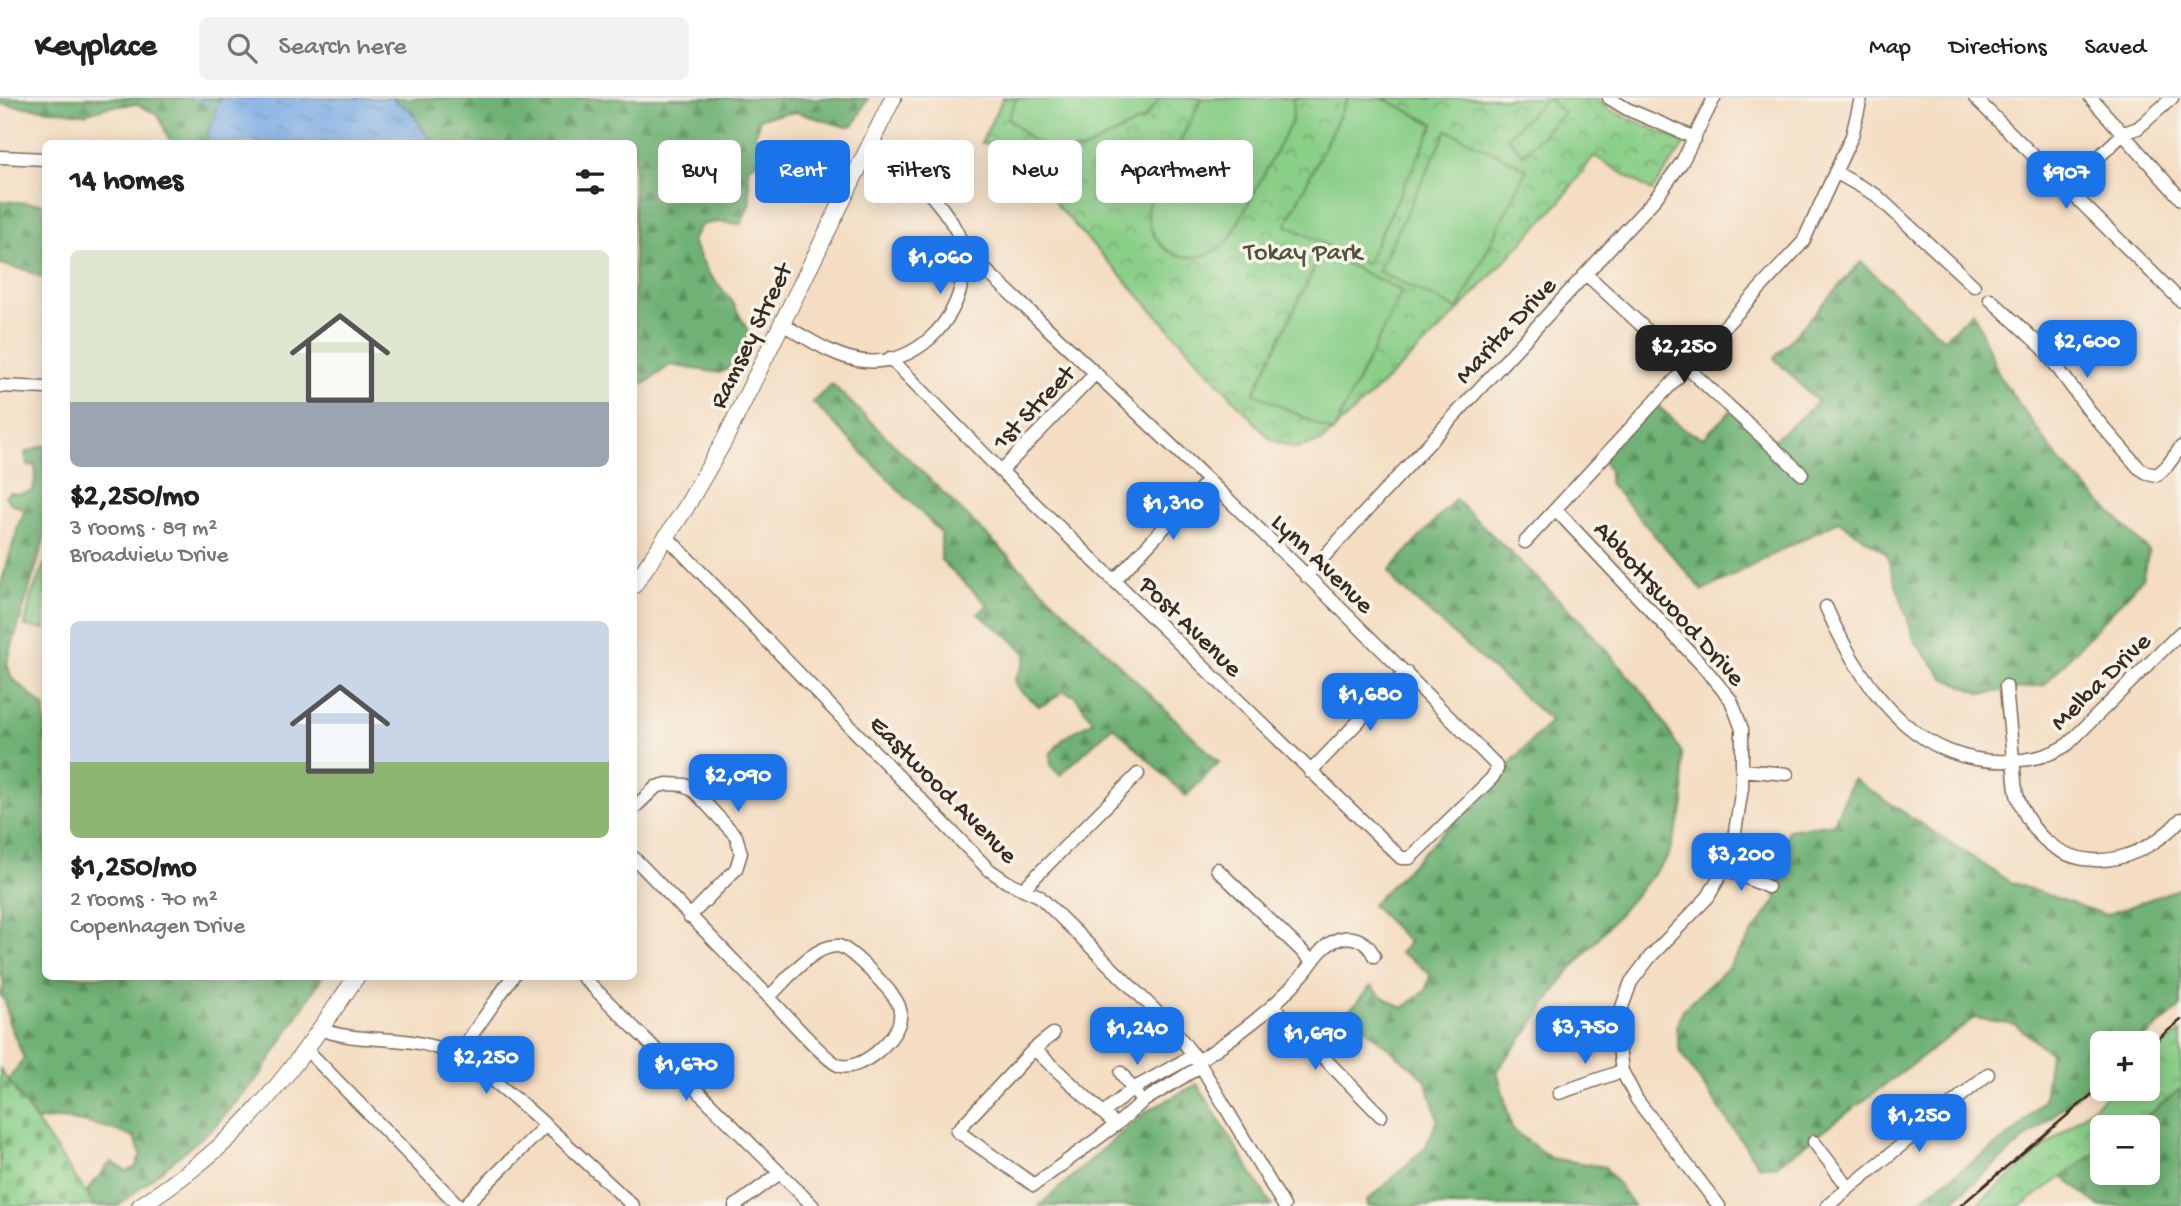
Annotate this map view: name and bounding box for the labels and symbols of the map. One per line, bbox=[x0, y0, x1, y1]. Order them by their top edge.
pin: $907 bbox=[2025, 152, 2107, 211]
pin: $1,060 bbox=[883, 236, 997, 296]
park label: Tokay Park bbox=[1242, 239, 1364, 270]
street label: Ramsey Street bbox=[705, 257, 803, 415]
street label: Marita Drive bbox=[1450, 272, 1565, 392]
pin: $2,600 bbox=[2030, 320, 2144, 380]
pin: $2,250 bbox=[1627, 326, 1741, 385]
street label: 1st Street bbox=[987, 358, 1085, 459]
pin: $1,310 bbox=[1116, 482, 1230, 542]
street label: Lynn Avenue bbox=[1263, 508, 1379, 622]
street label: Abbottswood Drive bbox=[1585, 516, 1751, 695]
street label: Post Avenue bbox=[1130, 570, 1248, 686]
street label: Melba Drive bbox=[2045, 627, 2159, 739]
pin: $1,680 bbox=[1313, 674, 1427, 733]
street label: Eastwood Avenue bbox=[861, 710, 1023, 872]
pin: $2,090 bbox=[681, 754, 795, 814]
pin: $3,200 bbox=[1684, 834, 1798, 893]
pin: $3,750 bbox=[1528, 1006, 1642, 1066]
pin: $1,240 bbox=[1080, 1007, 1194, 1067]
pin: $1,690 bbox=[1258, 1012, 1372, 1072]
pin: $2,250 bbox=[429, 1037, 543, 1096]
pin: $1,670 bbox=[629, 1044, 743, 1103]
pin: $1,250 bbox=[1862, 1094, 1976, 1154]

